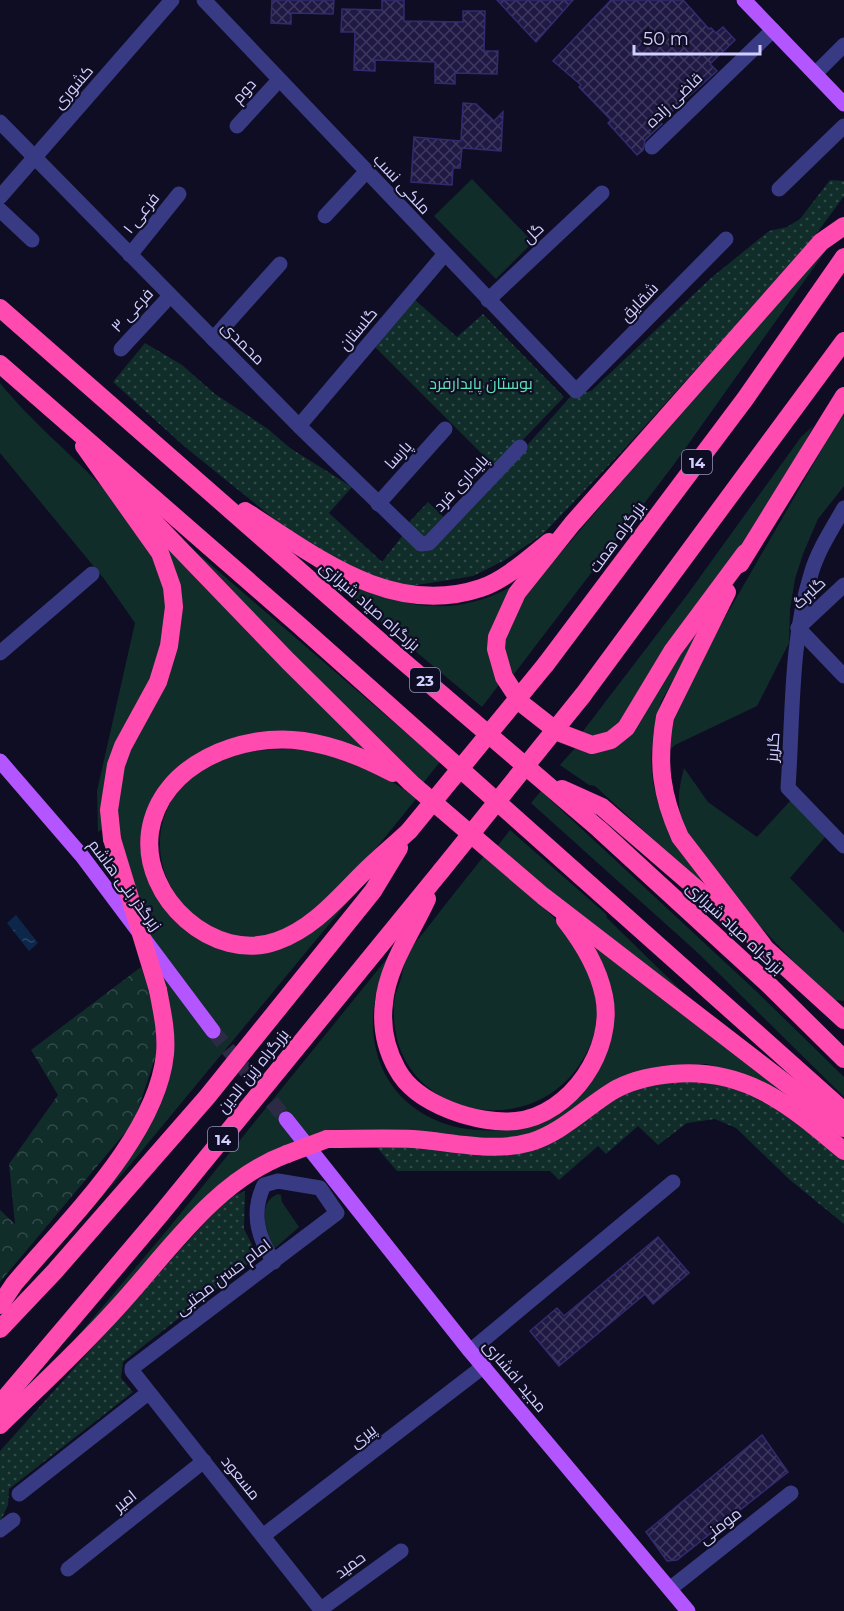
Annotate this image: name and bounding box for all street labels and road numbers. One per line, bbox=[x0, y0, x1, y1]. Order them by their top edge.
street label: کشوری bbox=[49, 61, 98, 113]
street label: قاضی زاده bbox=[642, 68, 707, 132]
street label: دوم bbox=[228, 75, 261, 109]
street label: ملکی نسب bbox=[369, 150, 435, 219]
street label: فرعی ۱ bbox=[119, 189, 164, 238]
street label: گل bbox=[518, 219, 548, 248]
street label: شقایق bbox=[616, 279, 663, 326]
street label: فرعی ۳ bbox=[107, 284, 158, 337]
street label: گلستان bbox=[335, 304, 382, 355]
street label: محمدی bbox=[217, 317, 269, 369]
street label: پارسا bbox=[381, 437, 417, 474]
street label: پایداری فرد bbox=[430, 450, 494, 517]
road number: 14 bbox=[682, 450, 712, 474]
street label: بزرگراه همت bbox=[585, 498, 649, 576]
street label: بزرگراه صیاد شیرازی bbox=[315, 557, 424, 656]
street label: گلبرگ bbox=[789, 573, 829, 613]
road number: 23 bbox=[410, 668, 440, 692]
street label: گلریز bbox=[762, 732, 784, 763]
street label: زیرگذر بنی هاشم bbox=[83, 836, 166, 936]
street label: بزرگراه صیاد شیرازی bbox=[681, 878, 788, 979]
street label: بزرگراه زین الدین bbox=[213, 1025, 294, 1118]
road number: 14 bbox=[208, 1127, 238, 1151]
street label: امام حسن مجتبی bbox=[171, 1235, 276, 1321]
street label: مجید افشاری bbox=[479, 1336, 551, 1417]
street label: پیری bbox=[346, 1420, 382, 1454]
street label: مسعود bbox=[218, 1452, 264, 1504]
street label: امیر bbox=[109, 1486, 140, 1517]
street label: مومنی bbox=[695, 1504, 746, 1549]
street label: حمید bbox=[331, 1548, 369, 1582]

